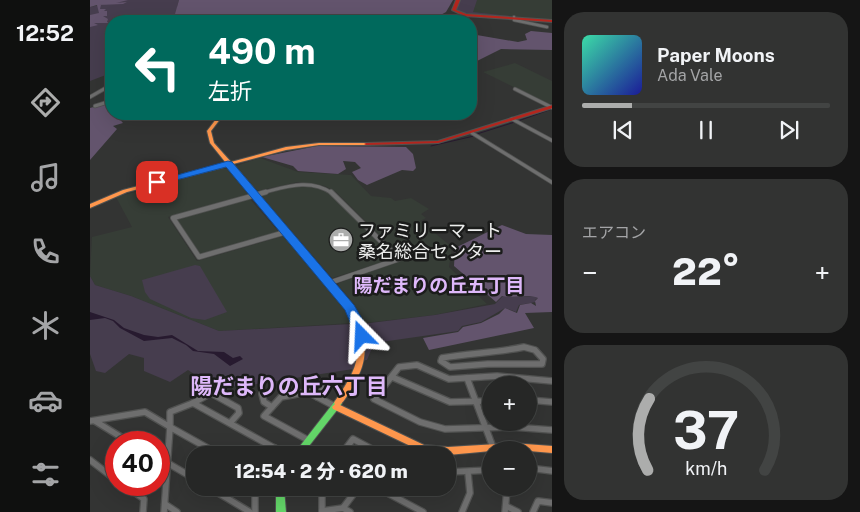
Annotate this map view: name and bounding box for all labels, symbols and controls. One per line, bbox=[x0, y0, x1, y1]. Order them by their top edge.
text: 12:52 bbox=[16, 20, 74, 46]
text: 490 m bbox=[208, 31, 316, 72]
icon: left bbox=[125, 35, 190, 100]
text: Paper Moons bbox=[657, 44, 775, 66]
text: Ada Vale bbox=[657, 66, 722, 85]
text: 左折 bbox=[208, 78, 252, 104]
icon: directions bbox=[28, 85, 63, 120]
icon: previous bbox=[609, 116, 637, 144]
icon: pause bbox=[692, 116, 720, 144]
icon: next bbox=[775, 116, 803, 144]
icon: music bbox=[28, 160, 63, 195]
pin bbox=[136, 161, 178, 203]
icon: arrive bbox=[143, 168, 171, 196]
place label: ファミリーマート 桑名総合センター bbox=[358, 220, 502, 262]
text: エアコン bbox=[582, 223, 646, 242]
office icon: ファミリーマート 桑名総合センター bbox=[328, 227, 354, 253]
icon: phone bbox=[28, 234, 63, 269]
text: 22° bbox=[672, 249, 740, 294]
text: − bbox=[582, 256, 598, 289]
text: + bbox=[814, 256, 830, 289]
district label: 陽だまりの丘五丁目 bbox=[354, 274, 524, 296]
icon: climate bbox=[28, 308, 63, 343]
position arrow bbox=[335, 309, 387, 361]
district label: 陽だまりの丘六丁目 bbox=[190, 373, 388, 399]
map controls bbox=[482, 376, 537, 496]
button: + bbox=[482, 376, 537, 431]
icon: car bbox=[28, 383, 63, 418]
text: 37 bbox=[673, 400, 739, 461]
speed limit sign: 40 bbox=[105, 431, 170, 496]
button: − bbox=[482, 441, 537, 496]
icon: filters bbox=[28, 457, 63, 492]
text: km/h bbox=[685, 458, 727, 479]
text: 12:54 · 2 分 · 620 m bbox=[234, 460, 408, 482]

